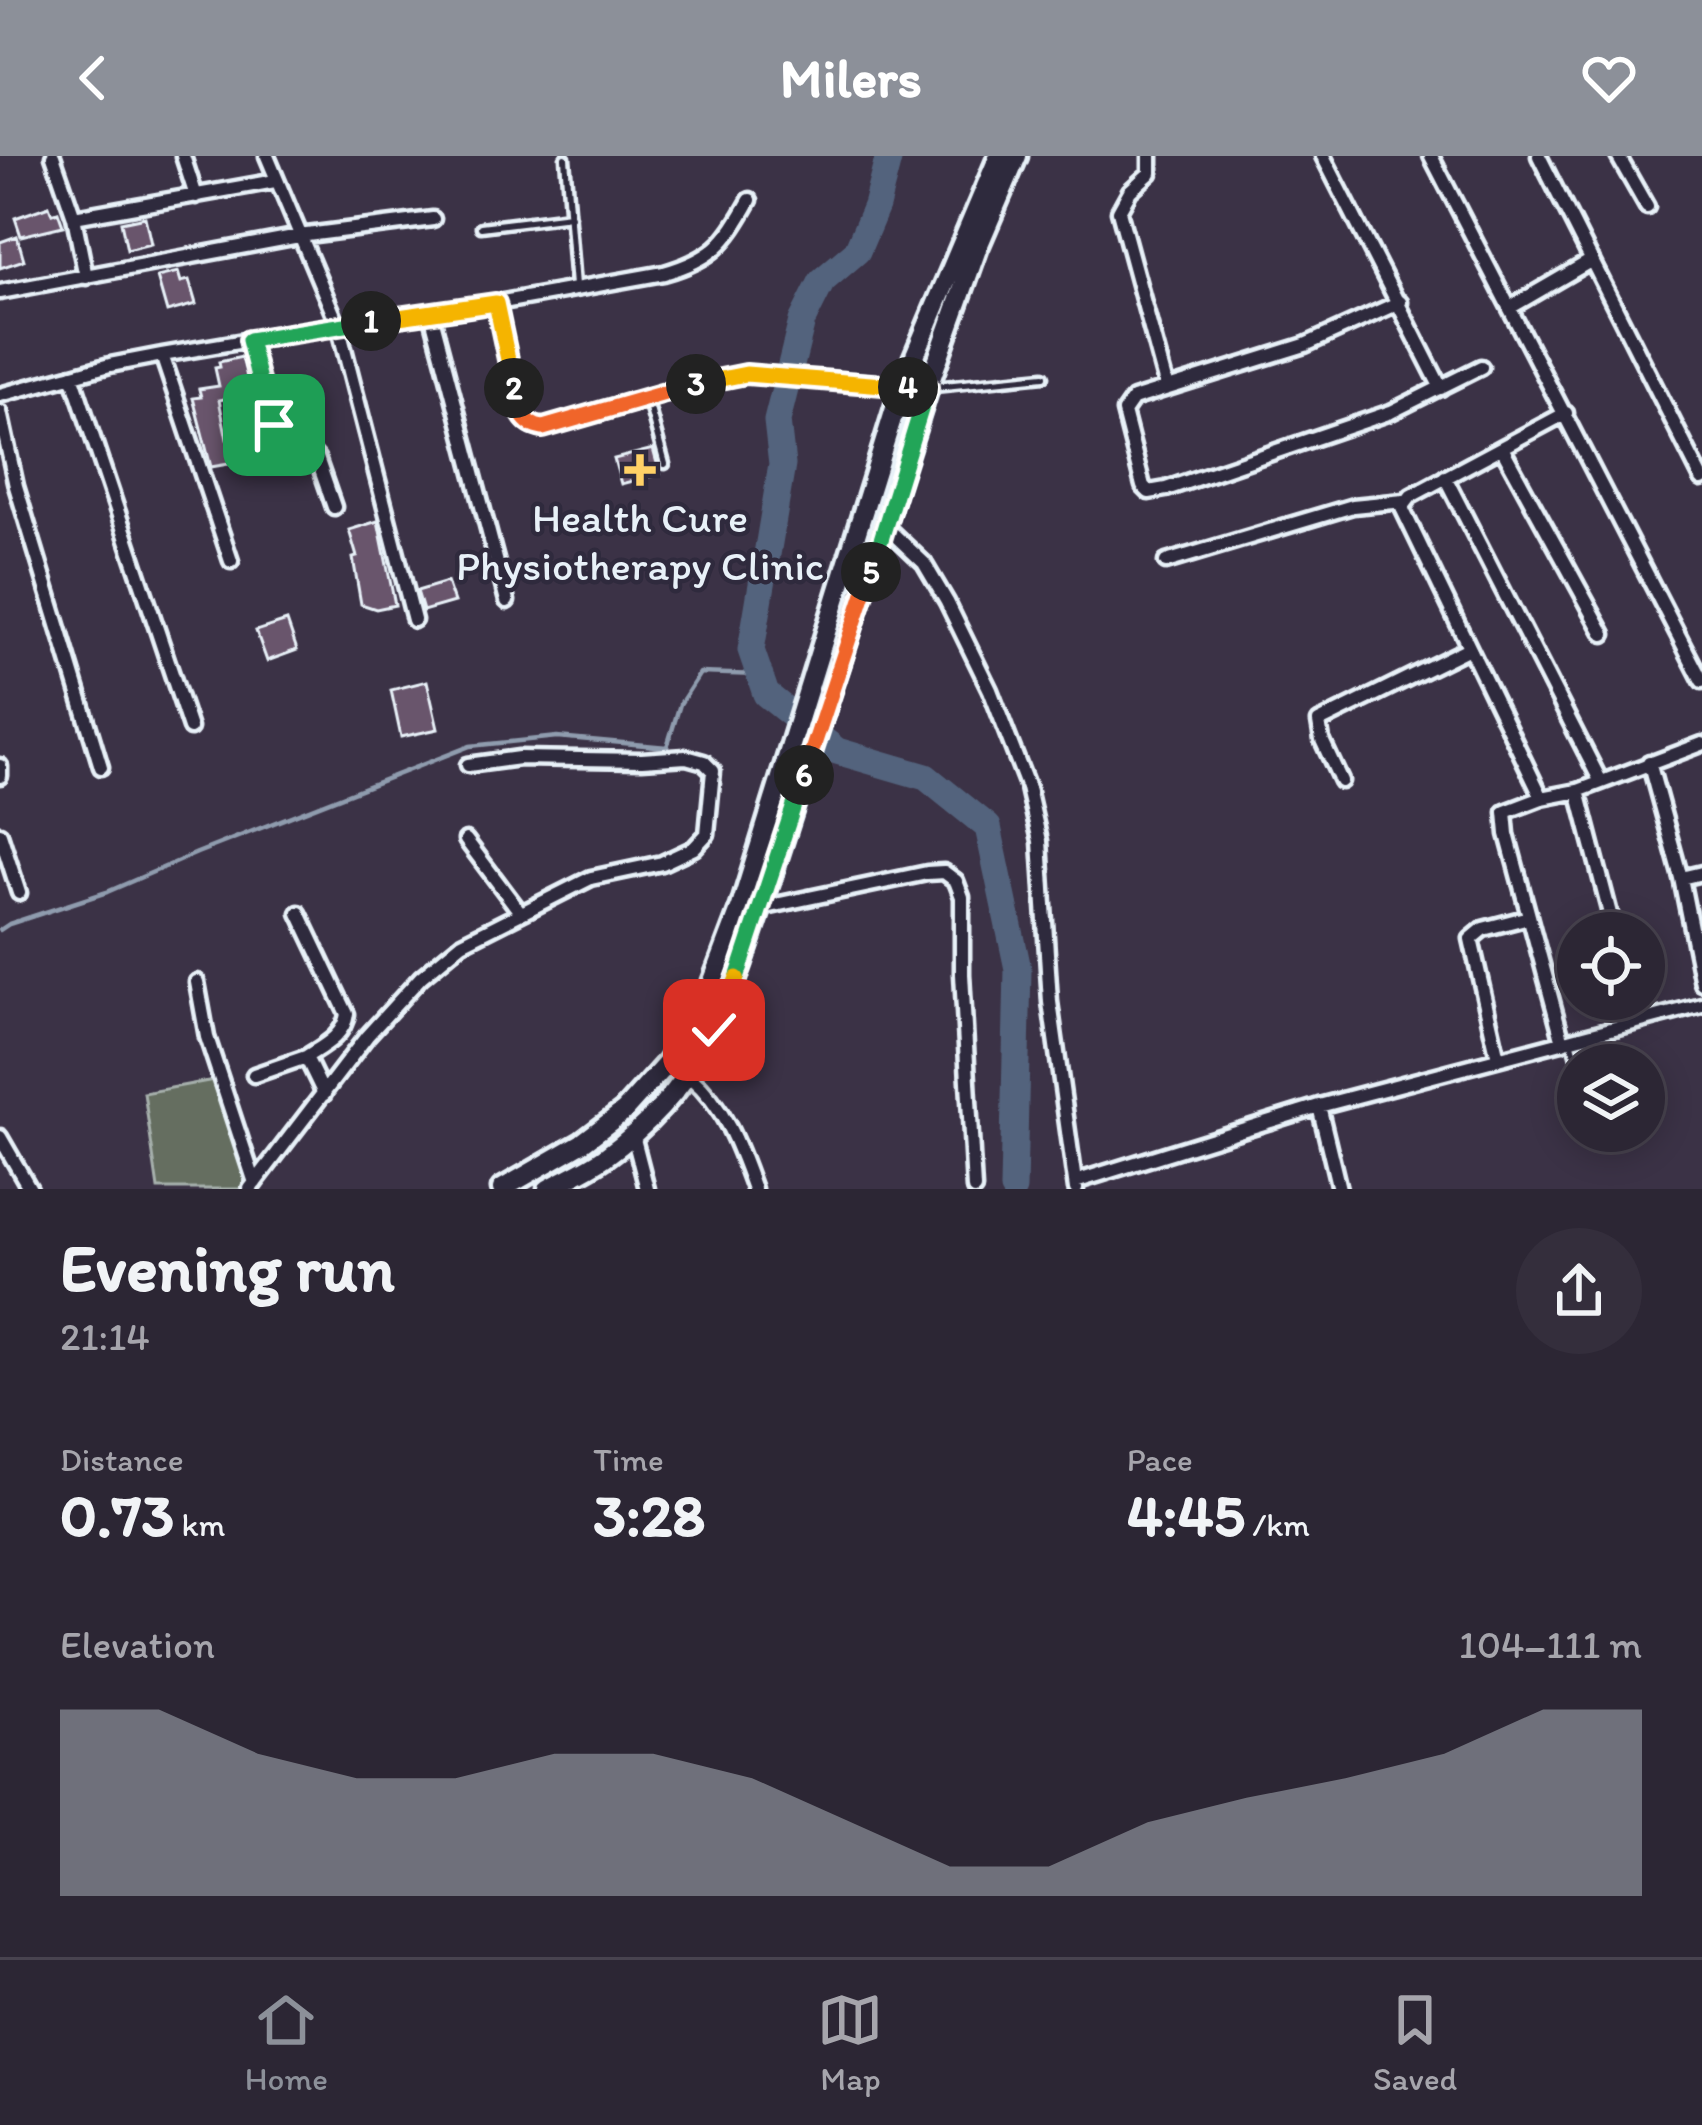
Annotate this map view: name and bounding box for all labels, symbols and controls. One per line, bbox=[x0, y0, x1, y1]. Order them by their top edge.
icon: back bbox=[60, 45, 126, 111]
icon: heart bbox=[1576, 45, 1642, 111]
text: Milers bbox=[780, 46, 922, 111]
pin: 1 bbox=[341, 291, 401, 351]
text: 1 bbox=[363, 301, 379, 340]
pin: 3 bbox=[666, 354, 726, 414]
pin: 4 bbox=[878, 357, 938, 417]
pin: 2 bbox=[484, 358, 544, 418]
text: 3 bbox=[687, 364, 705, 403]
text: 4 bbox=[898, 367, 918, 406]
text: 2 bbox=[505, 368, 523, 407]
pin bbox=[223, 374, 325, 476]
icon: arrive bbox=[241, 392, 307, 458]
marker: Health Cure Physiotherapy Clinic bbox=[624, 454, 656, 486]
place label: Health Cure Physiotherapy Clinic bbox=[456, 492, 824, 591]
pin: 5 bbox=[841, 542, 901, 602]
text: 5 bbox=[862, 552, 880, 591]
pin: 6 bbox=[774, 745, 834, 805]
text: 6 bbox=[795, 755, 813, 794]
map controls bbox=[1557, 912, 1665, 1152]
button: locate bbox=[1557, 912, 1665, 1020]
pin bbox=[663, 979, 765, 1081]
icon: check bbox=[681, 997, 747, 1063]
button: layers bbox=[1557, 1044, 1665, 1152]
text: Evening run bbox=[60, 1228, 395, 1308]
button: share bbox=[1516, 1228, 1642, 1354]
text: 21:14 bbox=[60, 1313, 150, 1360]
text: Distance bbox=[60, 1440, 184, 1479]
text: Time bbox=[593, 1440, 664, 1479]
text: Pace bbox=[1127, 1440, 1193, 1479]
text: 0.73 bbox=[60, 1479, 174, 1551]
text: 3:28 bbox=[593, 1479, 705, 1551]
text: 4:45 bbox=[1127, 1479, 1245, 1551]
text: km bbox=[174, 1505, 225, 1544]
text: /km bbox=[1245, 1505, 1310, 1544]
text: Elevation bbox=[60, 1621, 215, 1668]
text: 104–111 m bbox=[1459, 1621, 1642, 1668]
tab: Home bbox=[245, 1987, 328, 2098]
tab: Map bbox=[817, 1987, 883, 2098]
tab: Saved bbox=[1373, 1987, 1457, 2098]

